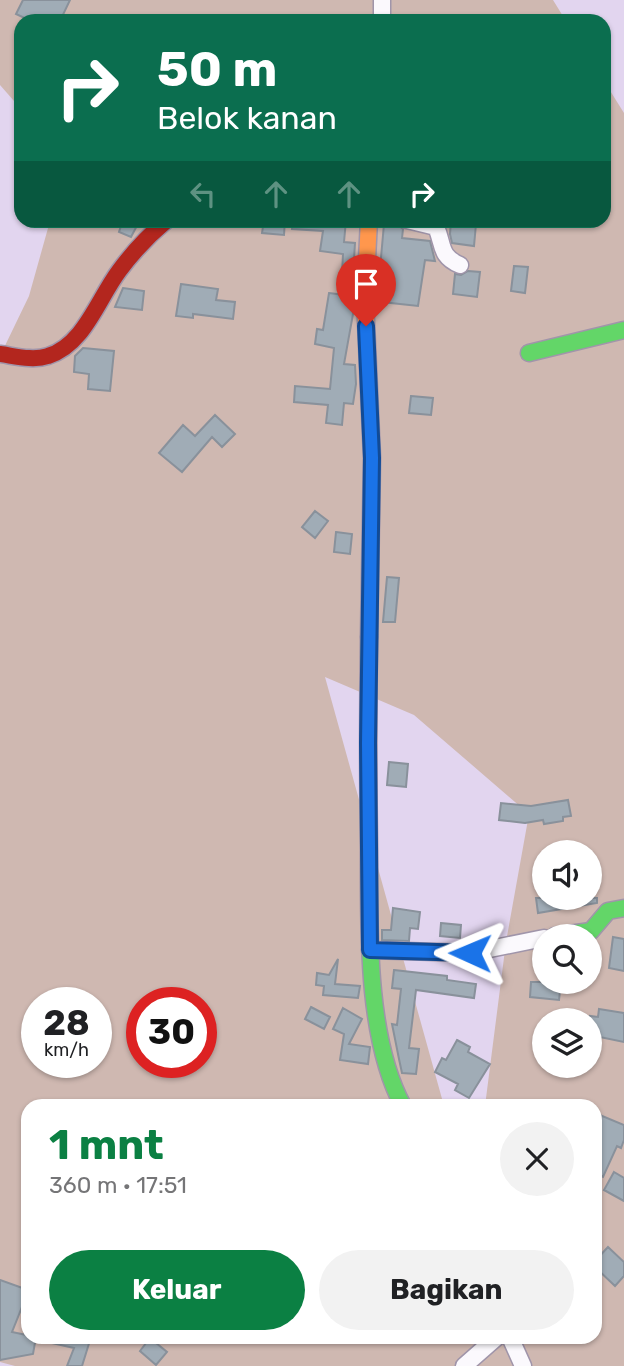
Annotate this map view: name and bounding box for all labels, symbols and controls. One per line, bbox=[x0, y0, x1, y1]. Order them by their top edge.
text: 50 m bbox=[157, 40, 277, 98]
icon: right bbox=[42, 42, 133, 133]
text: Belok kanan bbox=[157, 99, 337, 137]
icon: left bbox=[184, 175, 222, 213]
icon: ahead bbox=[257, 175, 295, 213]
icon: ahead bbox=[330, 175, 368, 213]
icon: right bbox=[403, 175, 441, 213]
pin bbox=[336, 254, 396, 326]
icon: arrive bbox=[347, 265, 385, 303]
map controls bbox=[532, 840, 602, 1078]
button: sound bbox=[532, 840, 602, 910]
position arrow bbox=[433, 916, 507, 990]
button: search bbox=[532, 924, 602, 994]
speed limit sign: 30 bbox=[126, 987, 217, 1078]
text: 28 bbox=[43, 1002, 90, 1044]
button: layers bbox=[532, 1008, 602, 1078]
text: km/h bbox=[44, 1039, 89, 1061]
text: 1 mnt bbox=[49, 1120, 164, 1170]
button: close bbox=[500, 1122, 574, 1196]
text: 360 m · 17:51 bbox=[49, 1171, 187, 1199]
button: Keluar bbox=[49, 1250, 305, 1330]
button: Bagikan bbox=[319, 1250, 574, 1330]

